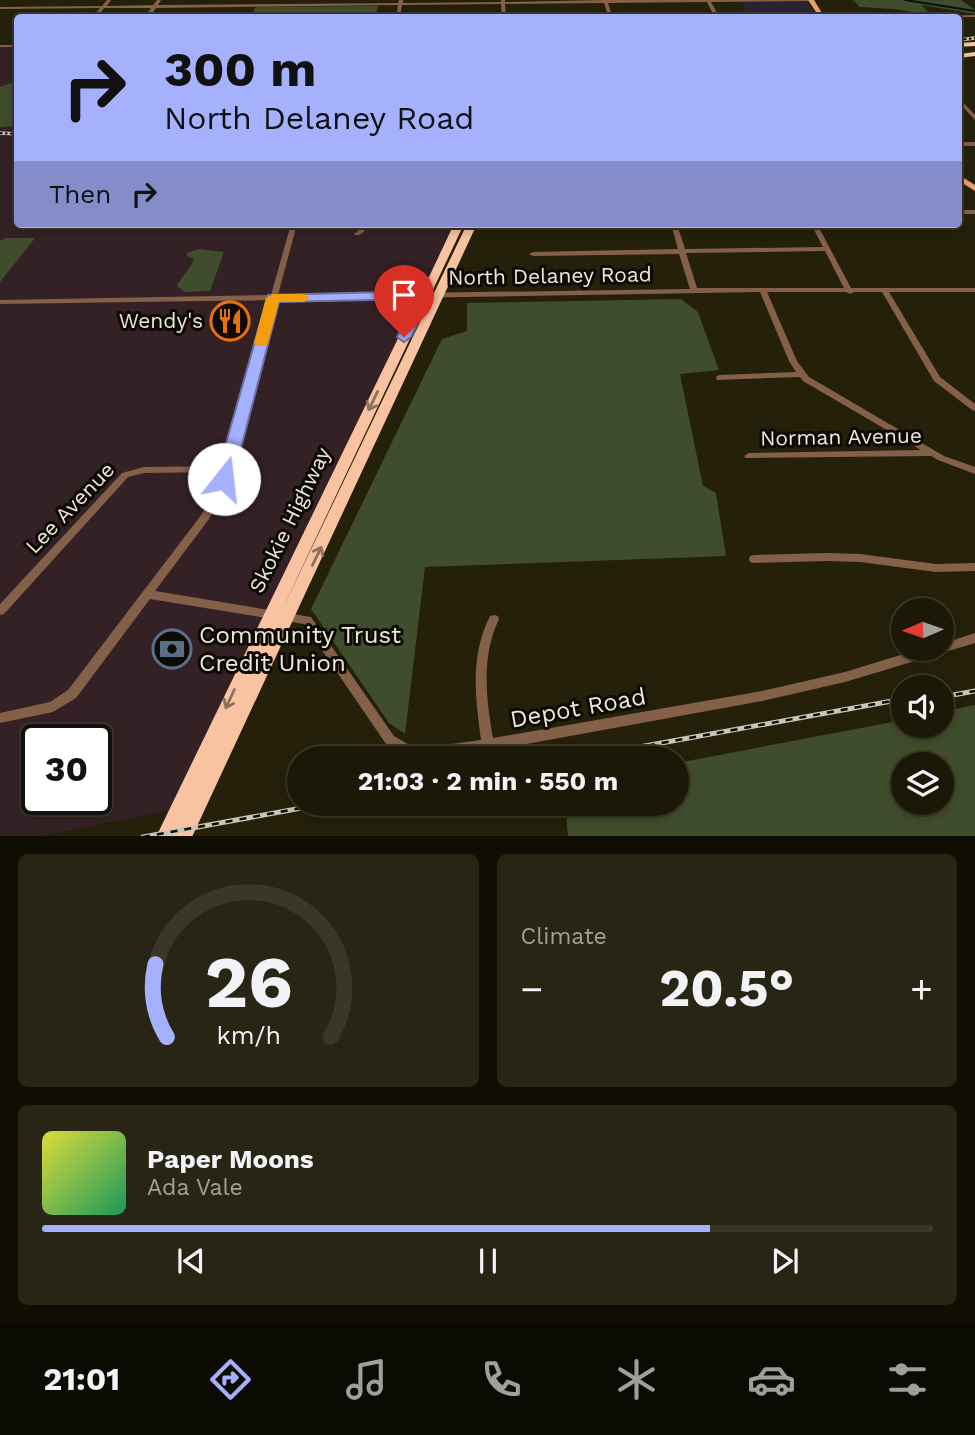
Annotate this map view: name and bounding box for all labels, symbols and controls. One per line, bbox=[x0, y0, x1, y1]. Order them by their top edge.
text: 300 m bbox=[164, 40, 316, 98]
icon: right bbox=[49, 42, 140, 133]
text: North Delaney Road bbox=[164, 99, 474, 137]
icon: right bbox=[125, 175, 163, 213]
text: Then bbox=[49, 179, 111, 209]
street label: North Delaney Road bbox=[448, 261, 652, 290]
pin bbox=[374, 265, 434, 337]
icon: arrive bbox=[385, 276, 423, 314]
restaurant icon: Wendy's bbox=[209, 300, 251, 342]
place label: Wendy's bbox=[119, 308, 203, 333]
one-way arrow bbox=[366, 390, 379, 411]
street label: Norman Avenue bbox=[760, 423, 922, 450]
position arrow bbox=[187, 442, 261, 516]
street label: Skokie Highway bbox=[244, 443, 336, 597]
street label: Lee Avenue bbox=[20, 457, 119, 558]
one-way arrow bbox=[310, 546, 324, 567]
north arrow bbox=[891, 598, 954, 662]
map controls bbox=[891, 598, 954, 815]
place label: Community Trust Credit Union bbox=[199, 621, 401, 677]
bank icon: Community Trust Credit Union bbox=[151, 628, 193, 670]
button: sound bbox=[891, 675, 954, 738]
street label: Depot Road bbox=[508, 682, 648, 734]
one-way arrow bbox=[223, 688, 236, 709]
speed limit sign: 30 bbox=[21, 724, 112, 815]
button: layers bbox=[891, 752, 954, 815]
text: 21:03 · 2 min · 550 m bbox=[358, 766, 618, 796]
text: Climate bbox=[521, 923, 607, 950]
text: 26 bbox=[204, 939, 292, 1025]
text: 20.5° bbox=[659, 958, 794, 1019]
text: − bbox=[521, 967, 543, 1011]
text: + bbox=[910, 967, 933, 1011]
text: km/h bbox=[216, 1020, 280, 1049]
text: Paper Moons bbox=[147, 1144, 314, 1174]
text: Ada Vale bbox=[147, 1174, 243, 1201]
icon: previous bbox=[172, 1242, 210, 1280]
icon: pause bbox=[469, 1242, 507, 1280]
icon: next bbox=[766, 1242, 804, 1280]
icon: directions bbox=[206, 1355, 255, 1404]
icon: music bbox=[342, 1355, 391, 1404]
icon: phone bbox=[477, 1355, 526, 1404]
icon: climate bbox=[612, 1355, 661, 1404]
icon: car bbox=[747, 1355, 796, 1404]
icon: filters bbox=[883, 1355, 932, 1404]
text: 21:01 bbox=[43, 1360, 120, 1398]

